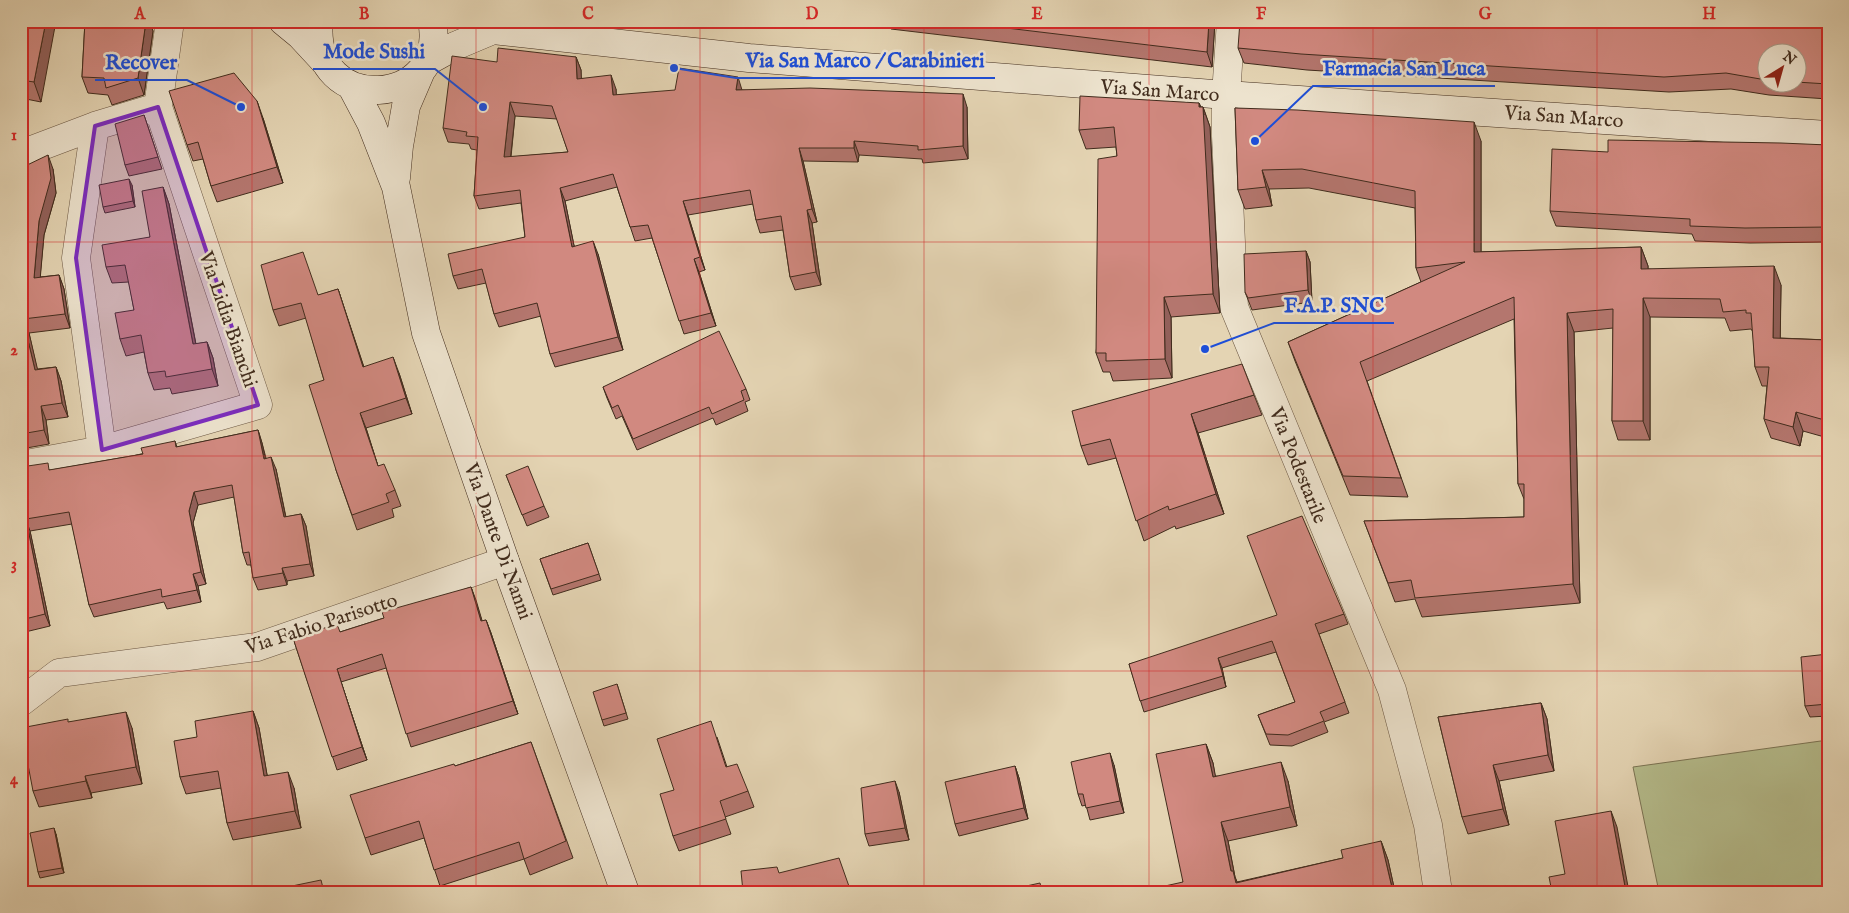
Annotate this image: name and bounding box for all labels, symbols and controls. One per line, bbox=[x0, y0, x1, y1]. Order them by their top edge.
text: A bbox=[134, 5, 147, 25]
text: B bbox=[359, 5, 370, 25]
text: C bbox=[582, 5, 594, 25]
text: D bbox=[806, 5, 819, 25]
text: E bbox=[1031, 5, 1043, 25]
text: F bbox=[1256, 5, 1267, 25]
text: G bbox=[1479, 5, 1492, 25]
text: H bbox=[1702, 5, 1716, 25]
callout: Mode Sushi bbox=[313, 33, 435, 69]
text: Mode Sushi bbox=[323, 39, 425, 66]
callout: Via San Marco / Carabinieri bbox=[736, 42, 995, 78]
north arrow bbox=[1756, 42, 1806, 92]
callout: Recover bbox=[95, 44, 187, 80]
text: N bbox=[1778, 47, 1799, 69]
text: Via San Marco / Carabinieri bbox=[744, 48, 985, 75]
text: Recover bbox=[105, 50, 177, 77]
callout: Farmacia San Luca bbox=[1313, 50, 1495, 86]
text: Farmacia San Luca bbox=[1323, 56, 1486, 83]
street label: Via San Marco bbox=[1098, 75, 1221, 108]
street label: Via San Marco bbox=[1502, 101, 1625, 134]
text: 1 bbox=[11, 126, 17, 146]
street label: Via Lidia Bianchi bbox=[192, 247, 263, 391]
callout: F.A.P. SNC bbox=[1274, 287, 1394, 323]
text: F.A.P. SNC bbox=[1284, 293, 1384, 320]
text: 2 bbox=[10, 341, 18, 361]
street label: Via Podestarile bbox=[1263, 403, 1332, 527]
street label: Via Dante Di Nanni bbox=[457, 459, 538, 623]
text: 3 bbox=[11, 555, 17, 575]
street label: Via Fabio Parisotto bbox=[241, 588, 401, 661]
text: 4 bbox=[10, 770, 19, 790]

